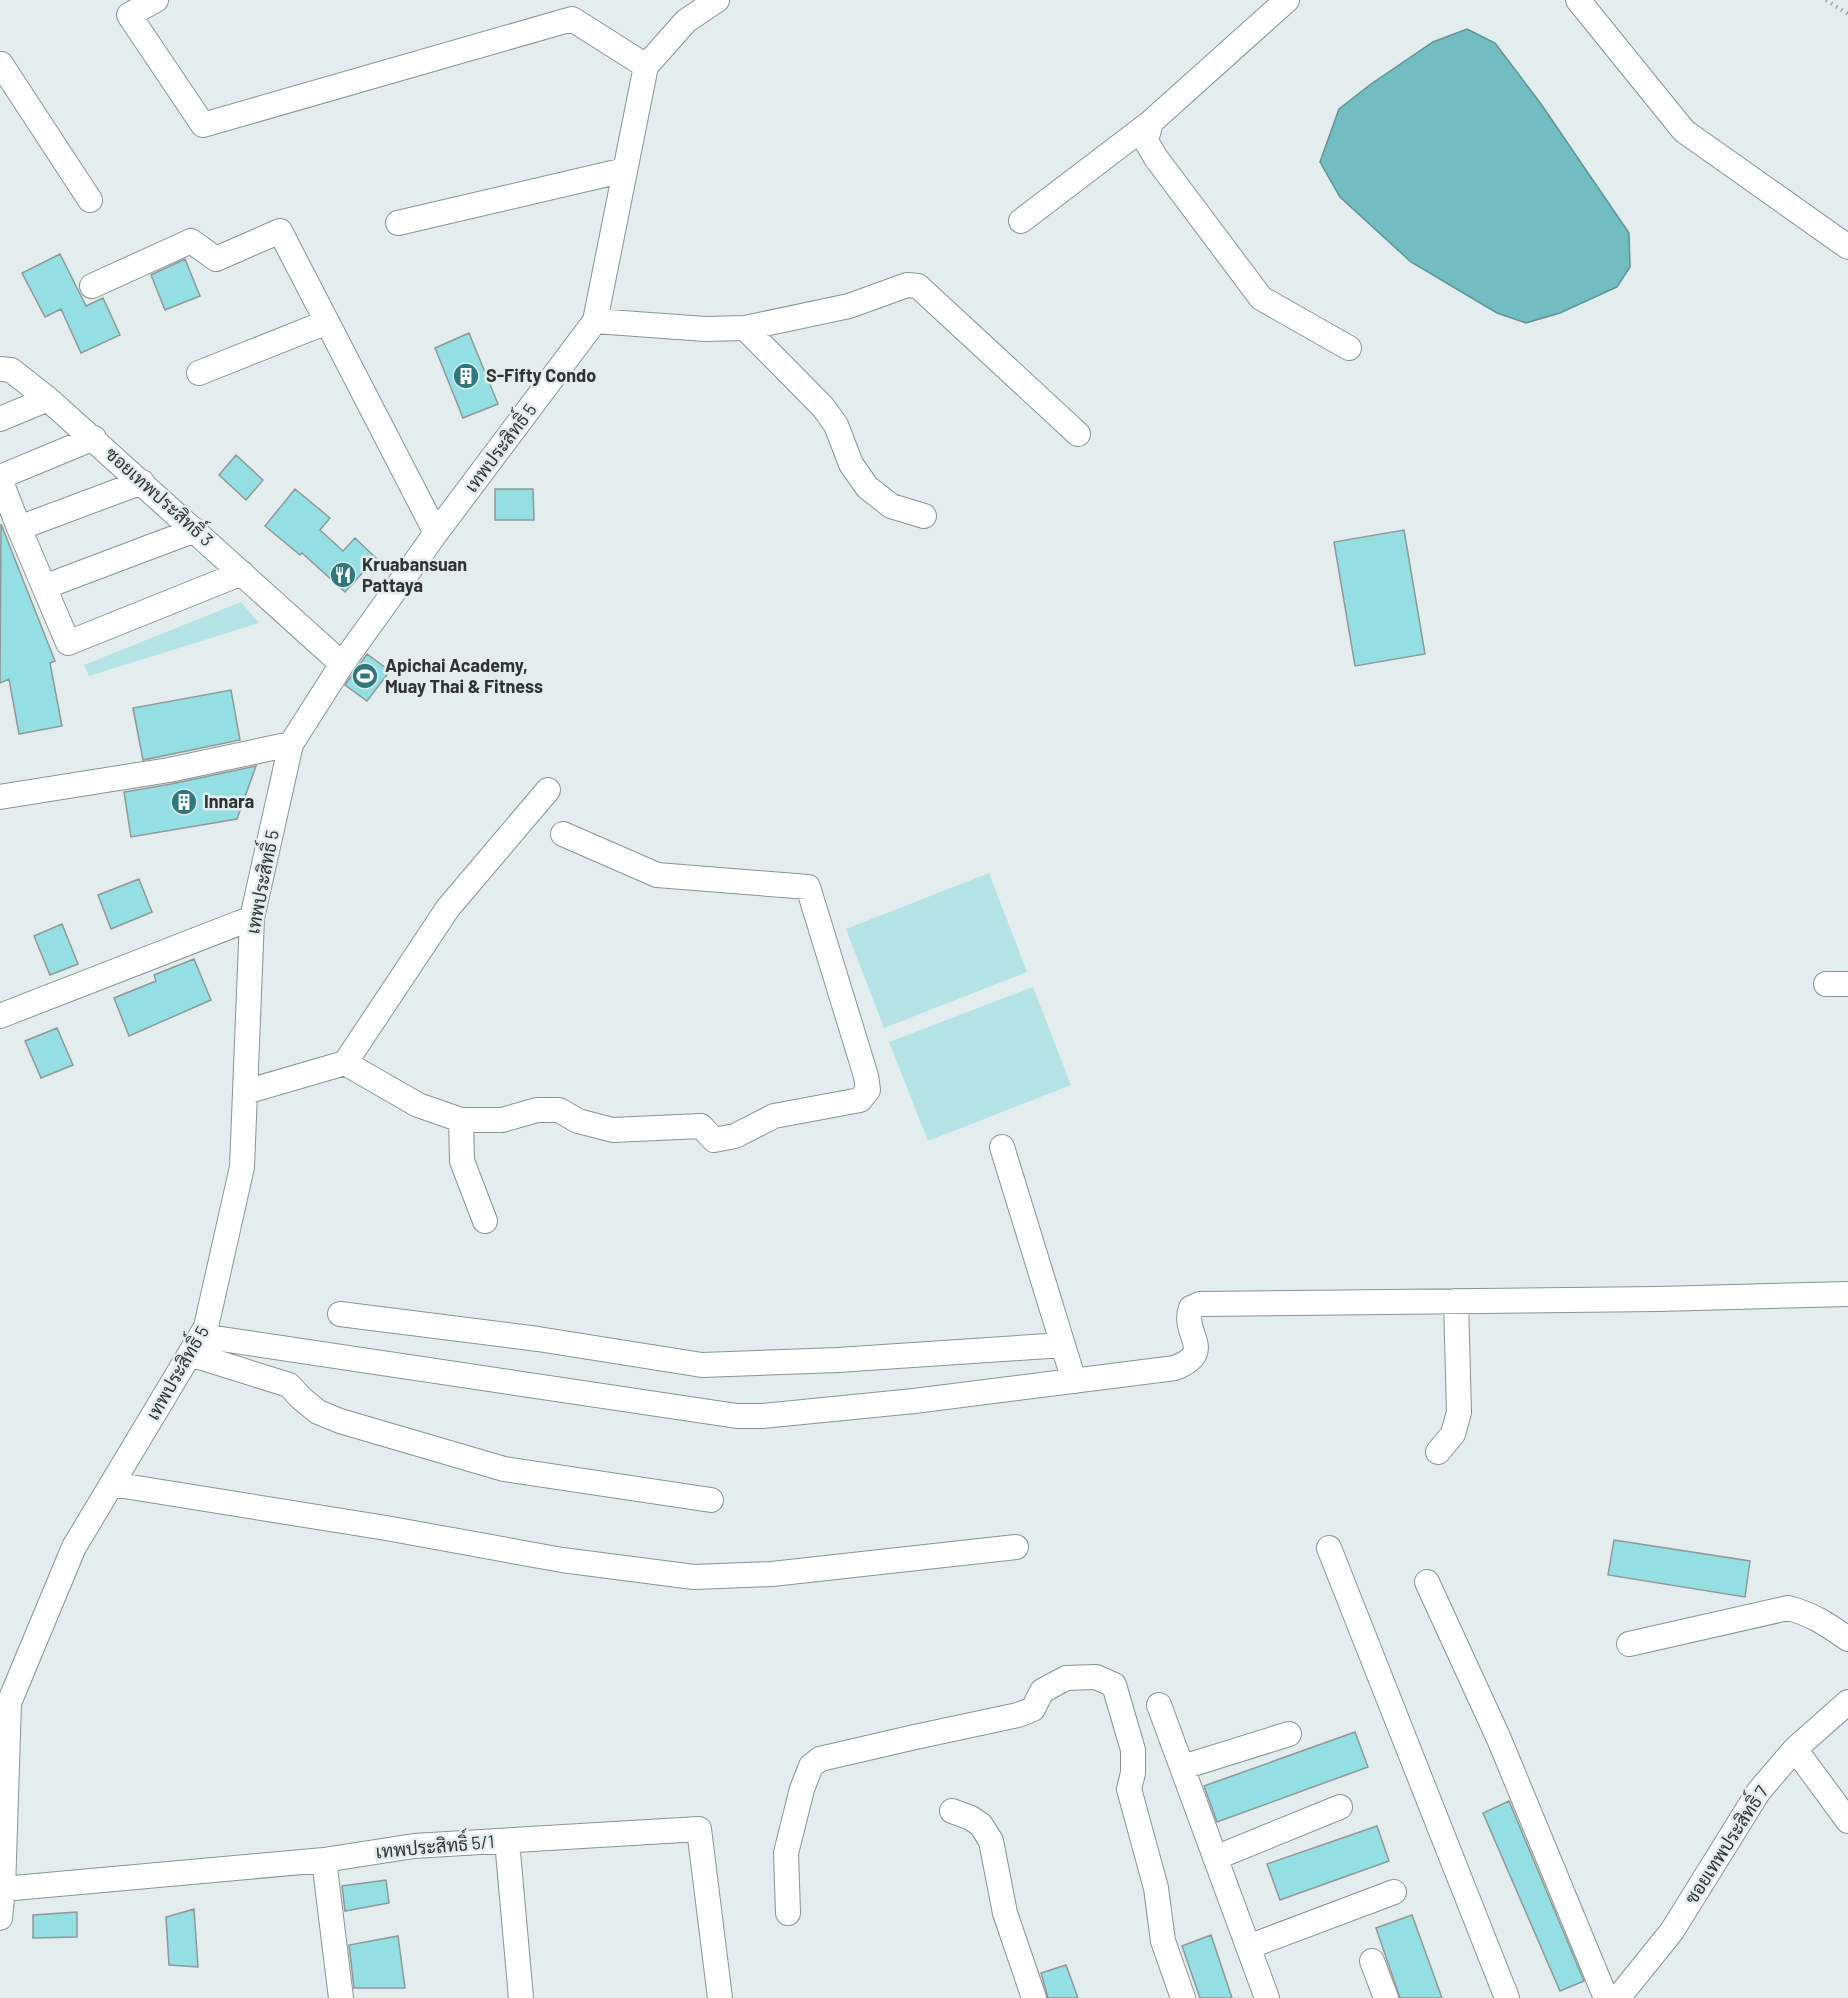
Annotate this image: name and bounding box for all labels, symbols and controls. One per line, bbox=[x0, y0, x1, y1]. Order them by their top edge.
building icon: S-Fifty Condo bbox=[451, 361, 481, 391]
place label: S-Fifty Condo bbox=[486, 364, 596, 386]
street label: เทพประสิทธิ์ 5 bbox=[456, 396, 541, 496]
street label: ซอยเทพประสิทธิ์ 3 bbox=[101, 439, 221, 550]
place label: Kruabansuan Pattaya bbox=[362, 553, 467, 596]
restaurant icon: Kruabansuan Pattaya bbox=[328, 560, 358, 590]
place label: Apichai Academy, Muay Thai & Fitness bbox=[385, 654, 543, 697]
sports icon: Apichai Academy, Muay Thai & Fitness bbox=[350, 661, 380, 691]
building icon: Innara bbox=[169, 787, 199, 817]
place label: Innara bbox=[204, 790, 254, 812]
street label: เทพประสิทธิ์ 5 bbox=[237, 827, 283, 936]
street label: เทพประสิทธิ์ 5 bbox=[138, 1319, 213, 1424]
street label: ซอยเทพประสิทธิ์ 7 bbox=[1676, 1779, 1773, 1908]
street label: เทพประสิทธิ์ 5/1 bbox=[374, 1826, 495, 1862]

